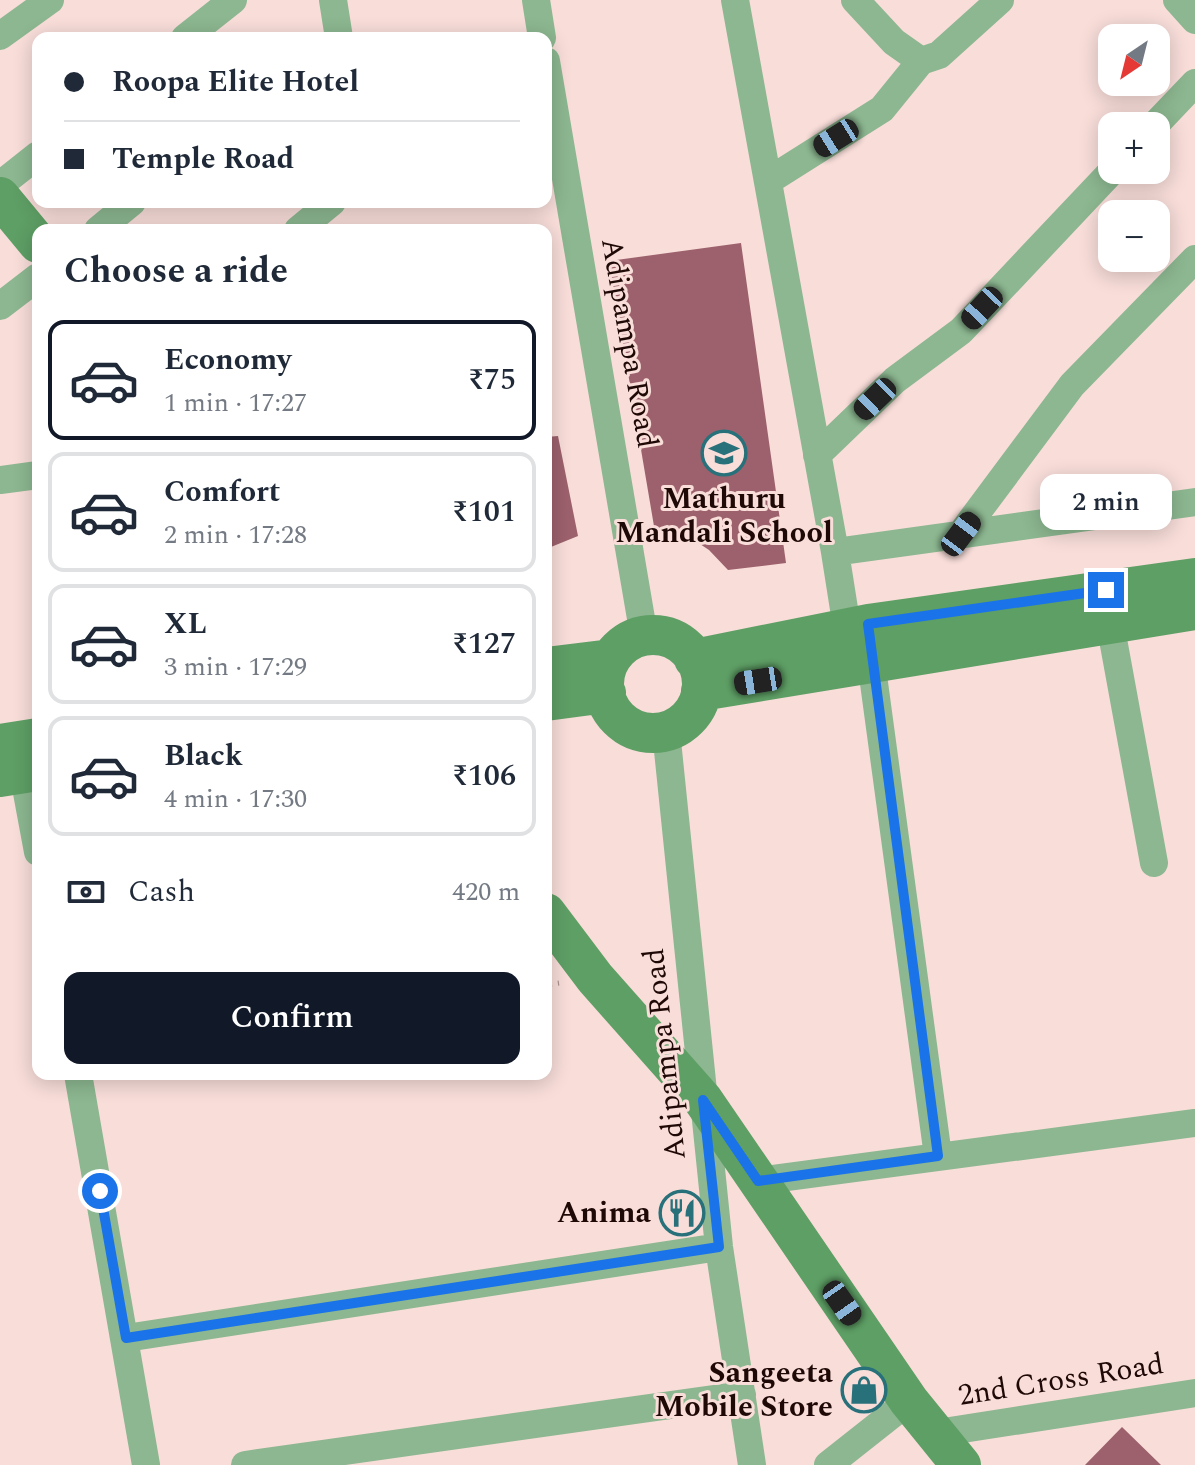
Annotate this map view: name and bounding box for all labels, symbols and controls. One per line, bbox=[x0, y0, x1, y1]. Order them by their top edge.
north arrow bbox=[1098, 24, 1170, 96]
map controls bbox=[1098, 24, 1170, 272]
text: Roopa Elite Hotel bbox=[112, 59, 359, 105]
button: + bbox=[1098, 112, 1170, 184]
car bbox=[809, 115, 863, 161]
text: Temple Road bbox=[112, 136, 294, 182]
button: − bbox=[1098, 200, 1170, 272]
street label: Adipampa Road bbox=[588, 234, 670, 452]
text: Choose a ride bbox=[64, 244, 288, 299]
car bbox=[957, 282, 1007, 334]
text: Economy bbox=[164, 337, 291, 383]
icon: car bbox=[68, 344, 140, 416]
text: ₹75 bbox=[468, 357, 516, 403]
car bbox=[849, 374, 901, 424]
text: 1 min · 17:27 bbox=[164, 383, 307, 423]
school or university icon: Mathuru Mandali School bbox=[700, 429, 748, 477]
text: Comfort bbox=[164, 469, 280, 515]
callout: 2 min bbox=[1040, 474, 1172, 530]
icon: car bbox=[68, 476, 140, 548]
place label: Mathuru Mandali School bbox=[615, 476, 833, 556]
text: 2 min bbox=[1072, 482, 1140, 522]
text: ₹101 bbox=[452, 489, 516, 535]
car bbox=[937, 508, 985, 560]
text: 2 min · 17:28 bbox=[164, 515, 307, 555]
route end bbox=[1088, 572, 1124, 608]
text: XL bbox=[164, 601, 207, 647]
icon: car bbox=[68, 608, 140, 680]
text: ₹127 bbox=[452, 621, 516, 667]
text: 3 min · 17:29 bbox=[164, 647, 307, 687]
car bbox=[732, 665, 784, 697]
text: Black bbox=[164, 733, 243, 779]
icon: car bbox=[68, 740, 140, 812]
text: ₹106 bbox=[452, 753, 516, 799]
text: 4 min · 17:30 bbox=[164, 779, 307, 819]
text: Cash bbox=[128, 869, 195, 915]
icon: cash bbox=[64, 870, 108, 914]
text: 420 m bbox=[452, 872, 520, 912]
street label: Adipampa Road bbox=[631, 946, 699, 1162]
button: Confirm bbox=[64, 972, 520, 1064]
route start bbox=[82, 1173, 118, 1209]
restaurant icon: Anima bbox=[658, 1189, 706, 1237]
place label: Anima bbox=[557, 1190, 652, 1236]
car bbox=[818, 1276, 866, 1330]
street label: 2nd Cross Road bbox=[955, 1341, 1167, 1419]
place label: Sangeeta Mobile Store bbox=[654, 1350, 834, 1430]
shop icon: Sangeeta Mobile Store bbox=[840, 1366, 888, 1414]

